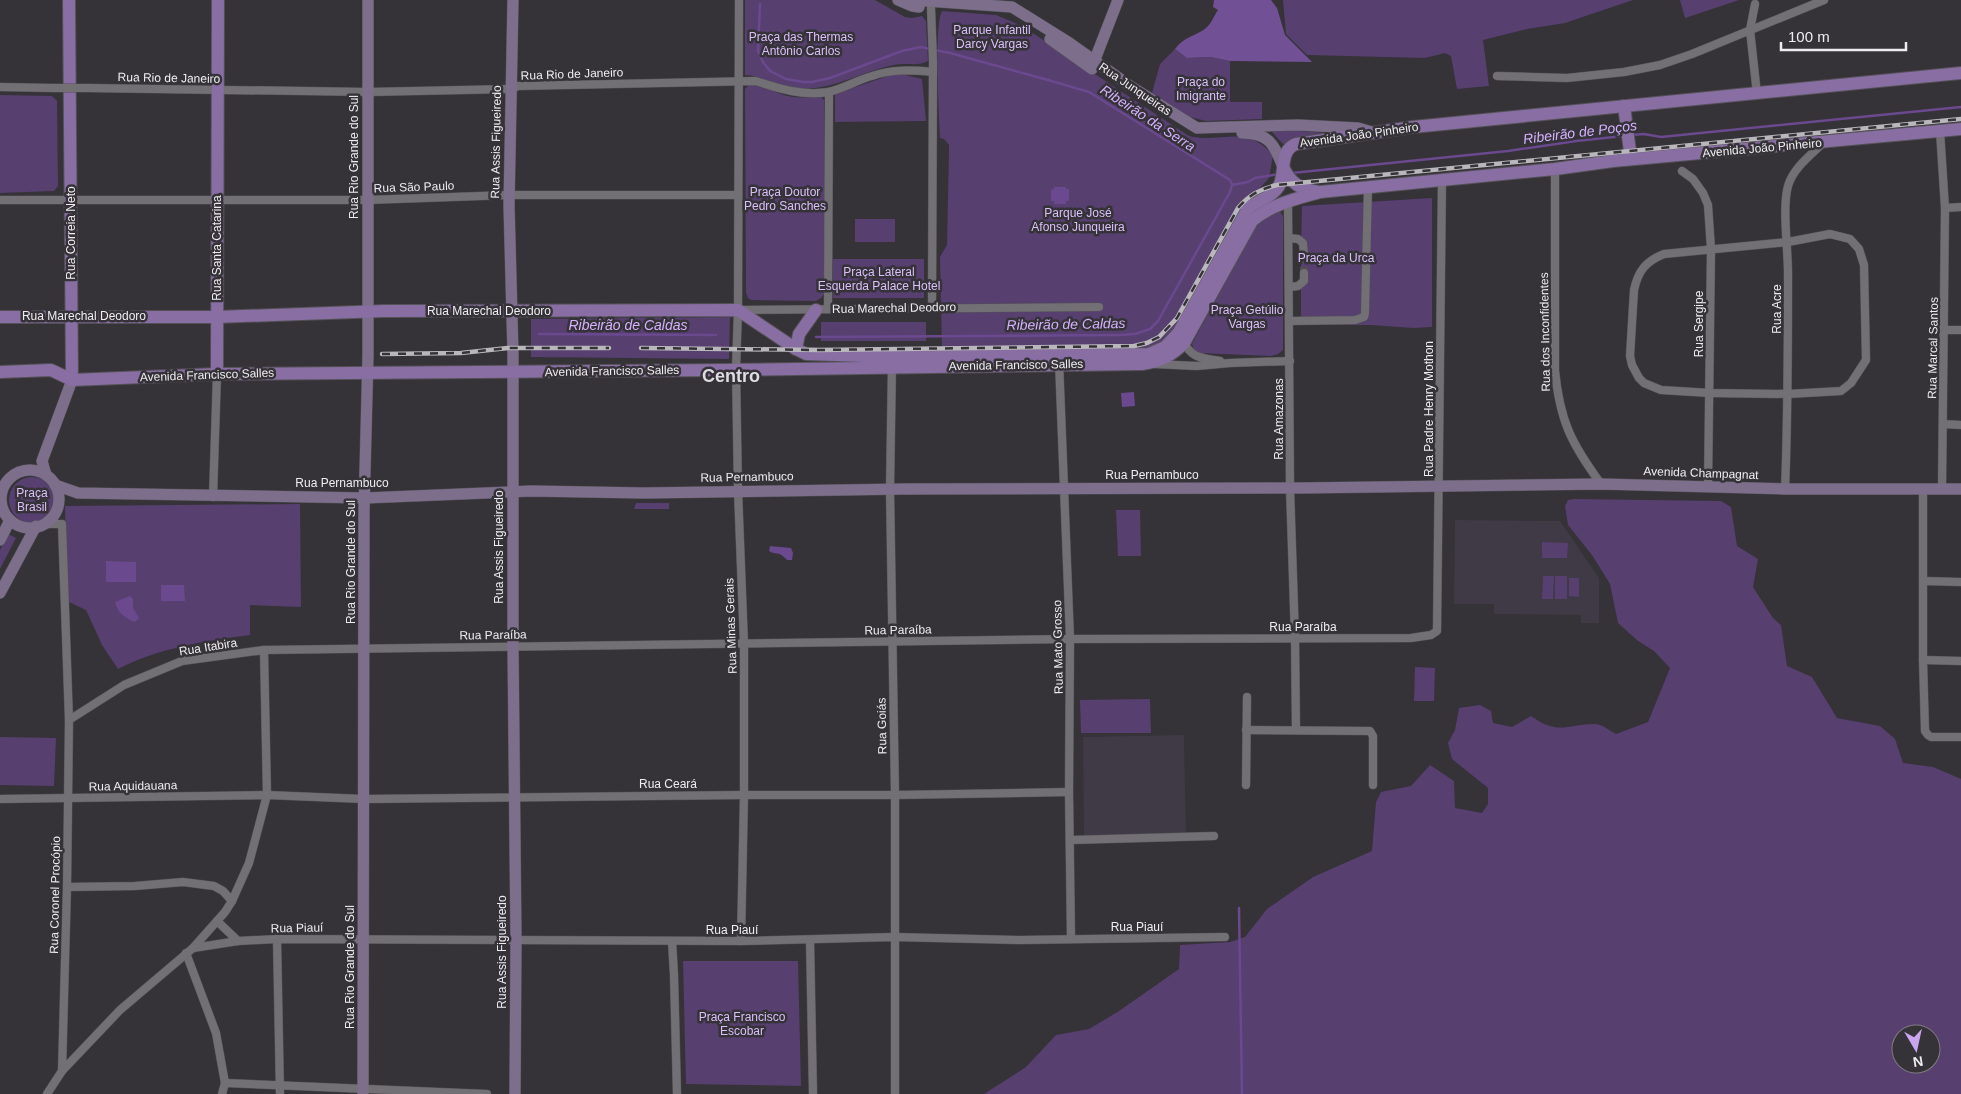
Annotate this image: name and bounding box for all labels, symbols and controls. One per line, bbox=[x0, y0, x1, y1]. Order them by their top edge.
scale bar bbox=[1781, 20, 1906, 52]
park label: Parque Infantil Darcy Vargas bbox=[953, 23, 1031, 51]
text: 100 m bbox=[1788, 28, 1830, 45]
park label: Praça das Thermas Antônio Carlos bbox=[749, 30, 853, 58]
street label: Rua Junqueiras bbox=[1096, 60, 1174, 118]
street label: Rua Rio de Janeiro bbox=[520, 65, 624, 83]
street label: Rua Rio de Janeiro bbox=[118, 70, 221, 86]
park label: Praça do Imigrante bbox=[1176, 75, 1226, 103]
water label: Ribeirão da Serra bbox=[1098, 81, 1199, 155]
street label: Rua Assis Figueiredo bbox=[488, 85, 504, 199]
street label: Rua Rio Grande do Sul bbox=[347, 95, 361, 219]
water label: Ribeirão de Poços bbox=[1522, 117, 1638, 147]
street label: Avenida João Pinheiro bbox=[1299, 120, 1420, 150]
street label: Avenida João Pinheiro bbox=[1702, 136, 1823, 160]
street label: Rua São Paulo bbox=[373, 179, 455, 195]
park label: Praça Doutor Pedro Sanches bbox=[744, 185, 826, 213]
street label: Rua Correia Neto bbox=[64, 186, 78, 280]
street label: Rua Santa Catarina bbox=[210, 195, 224, 301]
park label: Parque José Afonso Junqueira bbox=[1031, 206, 1125, 234]
park label: Praça da Urca bbox=[1298, 251, 1375, 265]
park label: Praça Lateral Esquerda Palace Hotel bbox=[818, 265, 940, 293]
street label: Rua dos Inconfidentes bbox=[1537, 272, 1553, 392]
street label: Rua Acre bbox=[1770, 284, 1784, 334]
street label: Rua Sergipe bbox=[1692, 290, 1706, 357]
street label: Rua Marcal Santos bbox=[1925, 297, 1941, 399]
street label: Rua Marechal Deodoro bbox=[832, 300, 956, 316]
park label: Praça Getúlio Vargas bbox=[1211, 303, 1284, 331]
street label: Rua Marechal Deodoro bbox=[427, 304, 551, 318]
street label: Rua Marechal Deodoro bbox=[22, 309, 146, 323]
water label: Ribeirão de Caldas bbox=[1006, 315, 1126, 333]
water label: Ribeirão de Caldas bbox=[568, 317, 688, 333]
street label: Rua Padre Henry Mothon bbox=[1422, 341, 1436, 477]
street label: Avenida Francisco Salles bbox=[949, 357, 1083, 373]
street label: Avenida Francisco Salles bbox=[545, 363, 679, 379]
street label: Avenida Francisco Salles bbox=[140, 366, 274, 384]
district label: Centro bbox=[702, 366, 760, 386]
street label: Rua Amazonas bbox=[1272, 378, 1286, 460]
street label: Avenida Champagnat bbox=[1643, 464, 1759, 482]
street label: Rua Pernambuco bbox=[1105, 468, 1199, 482]
street label: Rua Pernambuco bbox=[700, 469, 794, 485]
street label: Rua Pernambuco bbox=[295, 476, 389, 490]
park label: Praça Brasil bbox=[16, 486, 48, 514]
street label: Rua Assis Figueiredo bbox=[492, 490, 506, 604]
street label: Rua Rio Grande do Sul bbox=[344, 500, 358, 624]
street label: Rua Minas Gerais bbox=[722, 578, 740, 674]
street label: Rua Mato Grosso bbox=[1050, 600, 1066, 694]
street label: Rua Paraíba bbox=[1269, 620, 1337, 634]
street label: Rua Paraíba bbox=[864, 622, 932, 638]
street label: Rua Paraíba bbox=[459, 627, 527, 643]
street label: Rua Itabira bbox=[178, 635, 238, 659]
street label: Rua Goiás bbox=[875, 698, 889, 754]
street label: Rua Ceará bbox=[639, 777, 697, 791]
street label: Rua Aquidauana bbox=[89, 778, 178, 794]
street label: Rua Coronel Procópio bbox=[47, 836, 63, 954]
street label: Rua Assis Figueiredo bbox=[495, 895, 509, 1009]
street label: Rua Rio Grande do Sul bbox=[343, 905, 357, 1029]
street label: Rua Piauí bbox=[1111, 920, 1164, 934]
street label: Rua Piauí bbox=[271, 921, 324, 935]
street label: Rua Piauí bbox=[706, 923, 759, 937]
park label: Praça Francisco Escobar bbox=[699, 1010, 786, 1038]
north arrow bbox=[1891, 1024, 1941, 1074]
text: N bbox=[1912, 1053, 1924, 1071]

